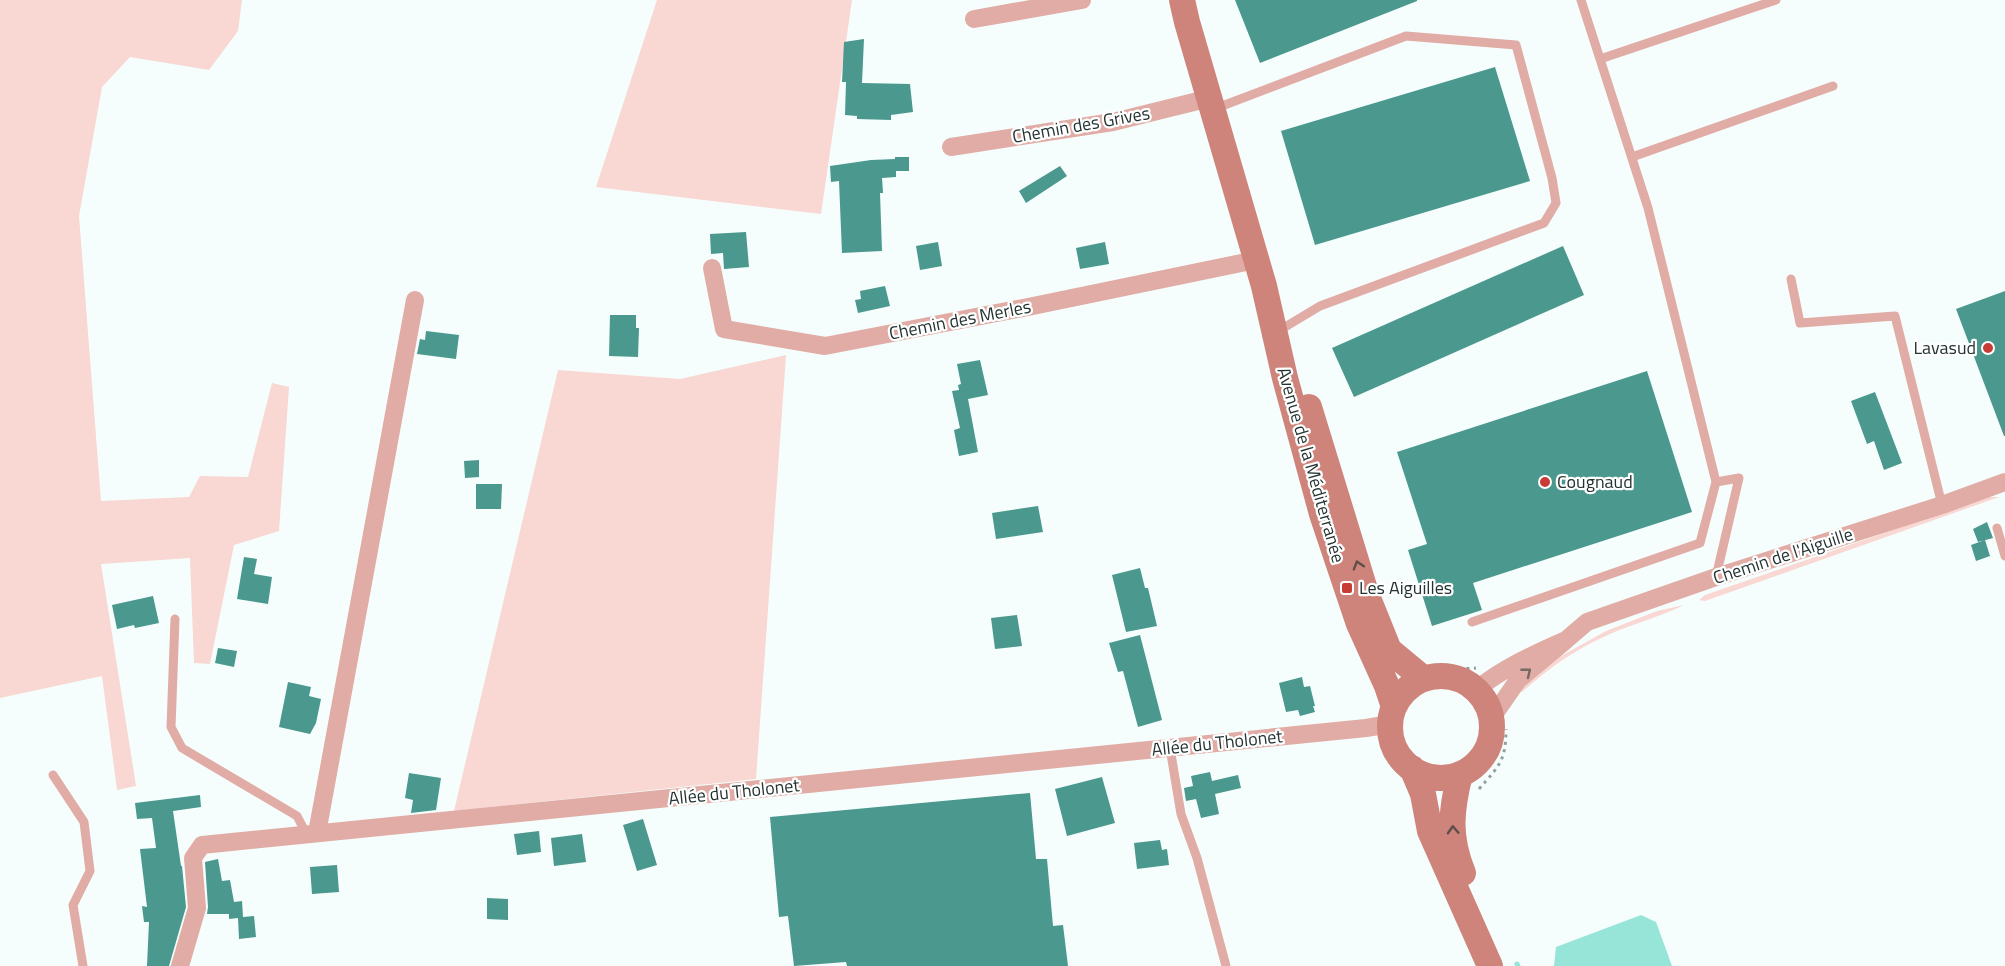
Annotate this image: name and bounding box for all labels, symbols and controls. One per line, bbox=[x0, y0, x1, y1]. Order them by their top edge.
street label: Chemin des Grives bbox=[1010, 99, 1152, 150]
street label: Chemin des Merles bbox=[887, 293, 1033, 347]
place label: Lavasud bbox=[1913, 334, 1976, 361]
marker: Lavasud bbox=[1981, 341, 1995, 355]
street label: Avenue de la Méditerranée bbox=[1271, 364, 1352, 566]
place label: Cougnaud bbox=[1557, 468, 1633, 495]
marker: Cougnaud bbox=[1538, 475, 1552, 489]
street label: Chemin de l'Aiguille bbox=[1709, 520, 1856, 591]
one-way arrow bbox=[1353, 560, 1365, 571]
place label: Les Aiguilles bbox=[1359, 574, 1452, 601]
marker: Les Aiguilles bbox=[1340, 581, 1354, 595]
one-way arrow bbox=[1520, 669, 1531, 680]
street label: Allée du Tholonet bbox=[1150, 722, 1284, 763]
street label: Allée du Tholonet bbox=[667, 771, 801, 812]
one-way arrow bbox=[1447, 825, 1460, 834]

